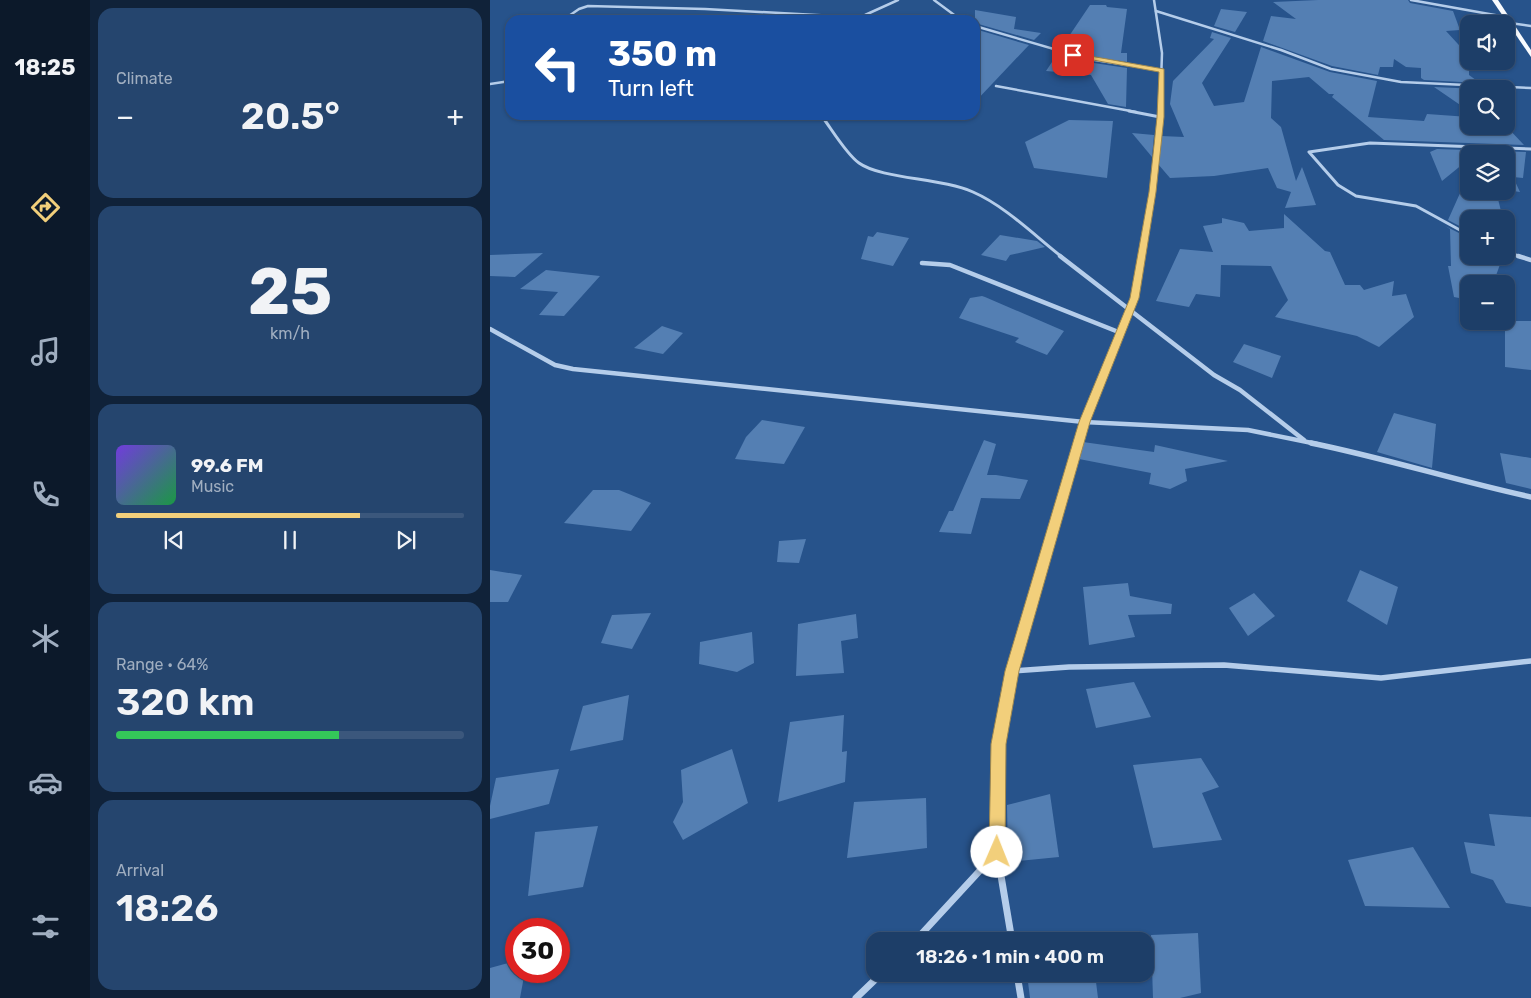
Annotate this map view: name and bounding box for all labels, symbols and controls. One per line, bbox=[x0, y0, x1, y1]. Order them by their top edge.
map controls bbox=[1460, 15, 1515, 330]
button: sound bbox=[1460, 15, 1515, 70]
text: 350 m bbox=[608, 33, 717, 75]
pin bbox=[1052, 34, 1094, 76]
icon: left bbox=[525, 35, 590, 100]
icon: arrive bbox=[1059, 41, 1087, 69]
text: 18:25 bbox=[15, 54, 75, 81]
text: Climate bbox=[116, 69, 173, 88]
text: Turn left bbox=[608, 75, 694, 102]
button: search bbox=[1460, 80, 1515, 135]
text: 20.5° bbox=[241, 93, 340, 139]
text: − bbox=[116, 100, 134, 133]
text: + bbox=[447, 100, 464, 133]
button: layers bbox=[1460, 145, 1515, 200]
icon: directions bbox=[28, 190, 63, 225]
button: + bbox=[1460, 210, 1515, 265]
text: 25 bbox=[248, 253, 332, 330]
button: − bbox=[1460, 275, 1515, 330]
text: km/h bbox=[270, 324, 310, 343]
icon: music bbox=[28, 334, 63, 369]
text: 99.6 FM bbox=[191, 454, 264, 477]
icon: phone bbox=[28, 477, 63, 512]
text: Music bbox=[191, 477, 234, 496]
icon: previous bbox=[160, 526, 188, 554]
icon: pause bbox=[276, 526, 304, 554]
icon: next bbox=[392, 526, 420, 554]
icon: climate bbox=[28, 621, 63, 656]
text: Range · 64% bbox=[116, 655, 208, 674]
text: 320 km bbox=[116, 679, 254, 725]
icon: car bbox=[28, 765, 63, 800]
position arrow bbox=[970, 825, 1022, 877]
text: Arrival bbox=[116, 861, 164, 880]
text: 18:26 bbox=[116, 885, 219, 931]
icon: filters bbox=[28, 909, 63, 944]
speed limit sign: 30 bbox=[505, 918, 570, 983]
text: 18:26 · 1 min · 400 m bbox=[916, 945, 1104, 968]

